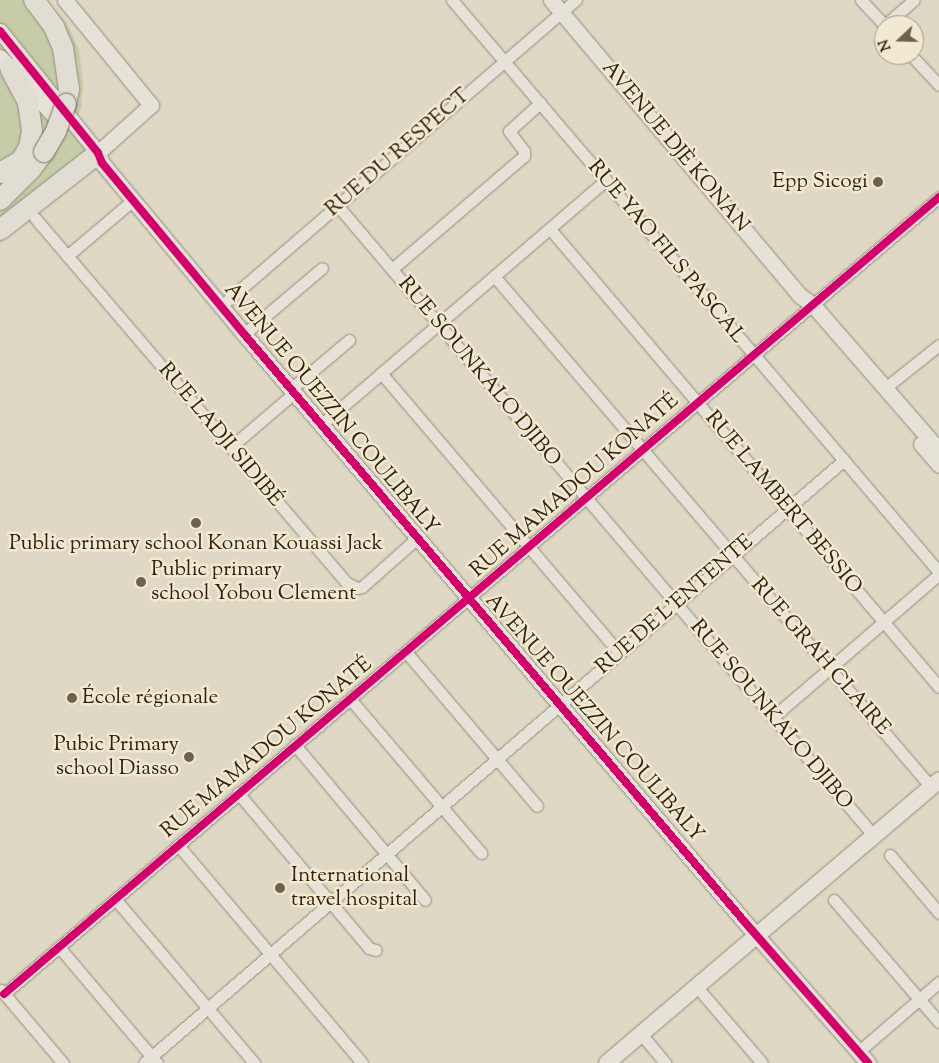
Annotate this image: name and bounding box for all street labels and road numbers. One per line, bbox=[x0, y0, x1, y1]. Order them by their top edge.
street label: AVENUE DJÈ KONAN bbox=[596, 56, 754, 238]
street label: RUE DU RESPECT bbox=[321, 84, 475, 222]
street label: RUE YAO FILS PASCAL bbox=[582, 155, 750, 349]
street label: RUE SOUNKALO DJIBO bbox=[392, 272, 566, 472]
street label: AVENUE OUEZZIN COULIBALY bbox=[218, 278, 444, 540]
street label: RUE LADJI SIDIBÉ bbox=[152, 358, 288, 512]
street label: RUE MAMADOU KONATÉ bbox=[466, 389, 684, 583]
street label: RUE LAMBERT BESSIO bbox=[699, 406, 867, 600]
street label: RUE DE L'ENTENTE bbox=[591, 530, 759, 680]
street label: RUE GRAH CLAIRE bbox=[745, 573, 895, 741]
street label: AVENUE OUEZZIN COULIBALY bbox=[479, 589, 709, 847]
street label: RUE SOUNKALO DJIBO bbox=[684, 615, 858, 815]
street label: RUE MAMADOU KONATÉ bbox=[156, 652, 378, 844]

